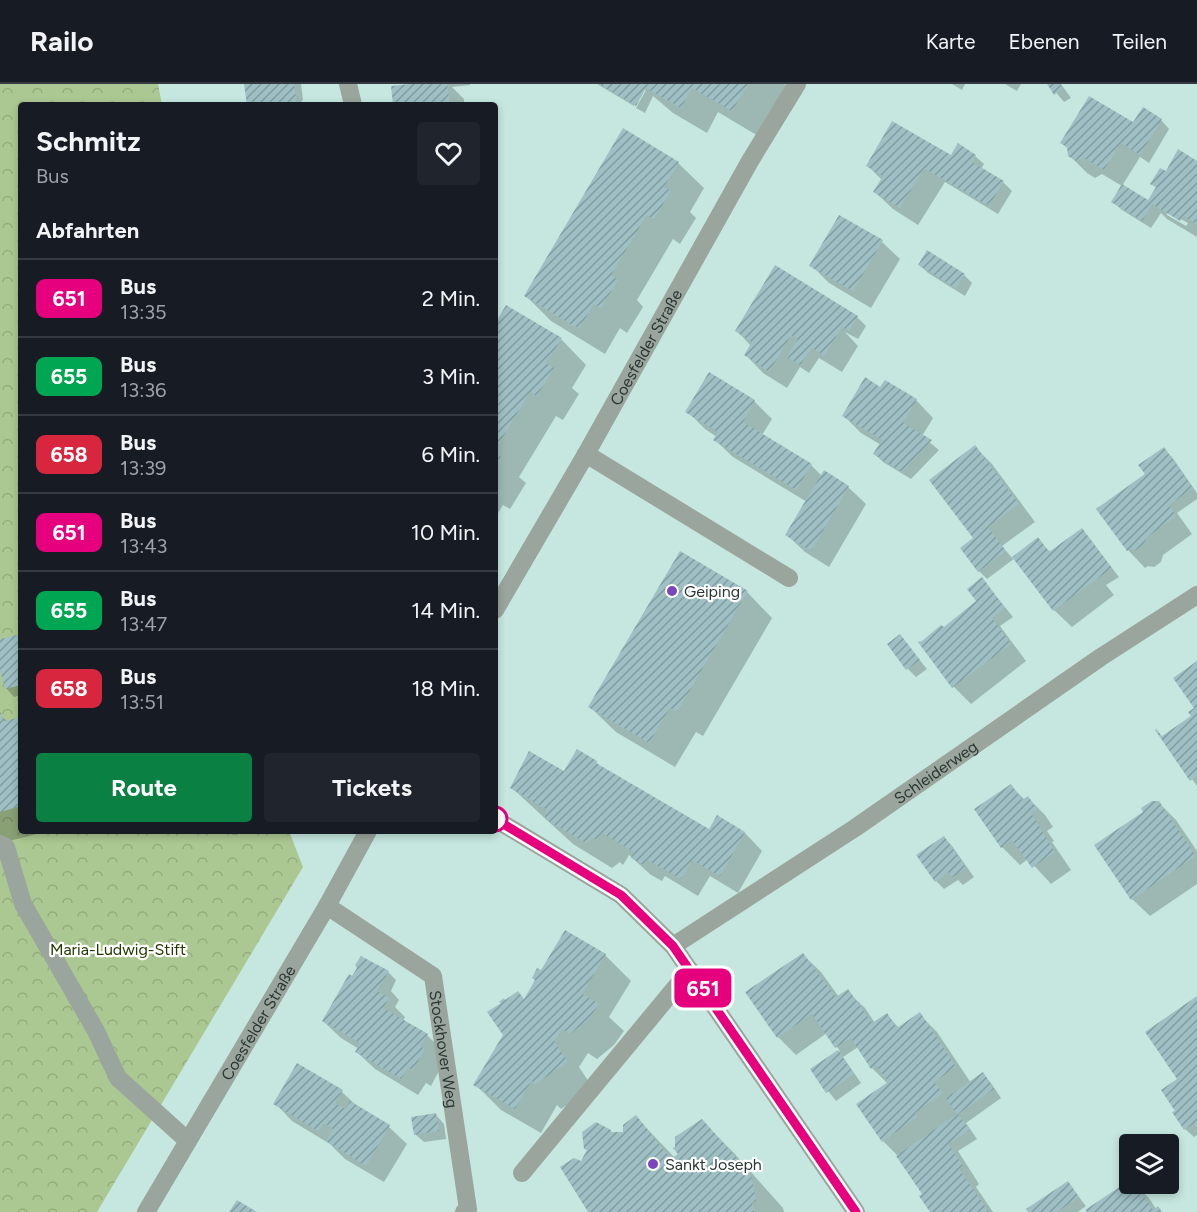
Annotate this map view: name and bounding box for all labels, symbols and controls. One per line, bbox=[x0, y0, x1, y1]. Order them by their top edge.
text: Railo bbox=[30, 24, 93, 58]
text: Karte bbox=[926, 29, 975, 54]
text: Ebenen bbox=[1008, 29, 1080, 54]
text: Teilen bbox=[1113, 29, 1167, 54]
button: heart bbox=[417, 122, 480, 185]
text: Schmitz bbox=[36, 124, 141, 158]
text: Bus bbox=[36, 164, 69, 188]
text: Abfahrten bbox=[36, 217, 139, 244]
text: Bus bbox=[120, 273, 156, 300]
text: 2 Min. bbox=[422, 285, 480, 312]
text: 651 bbox=[52, 286, 86, 311]
street label: Coesfelder Straße bbox=[606, 286, 686, 409]
text: 13:35 bbox=[120, 300, 167, 324]
text: Bus bbox=[120, 351, 156, 378]
text: 3 Min. bbox=[422, 363, 480, 390]
text: 655 bbox=[51, 364, 87, 389]
text: 13:36 bbox=[120, 378, 166, 402]
text: Bus bbox=[120, 429, 156, 456]
text: 6 Min. bbox=[422, 441, 480, 468]
text: 658 bbox=[50, 442, 88, 467]
text: 13:39 bbox=[120, 456, 166, 480]
text: Bus bbox=[120, 507, 156, 534]
text: 10 Min. bbox=[411, 519, 480, 546]
text: 651 bbox=[52, 520, 86, 545]
text: 13:43 bbox=[120, 534, 168, 558]
place label: Geiping bbox=[684, 582, 740, 601]
marker: Geiping bbox=[665, 584, 679, 598]
text: Bus bbox=[120, 585, 156, 612]
text: 14 Min. bbox=[411, 597, 480, 624]
text: 655 bbox=[51, 598, 87, 623]
text: 13:47 bbox=[120, 612, 167, 636]
text: Bus bbox=[120, 663, 156, 690]
text: 18 Min. bbox=[411, 675, 480, 702]
text: 658 bbox=[50, 676, 88, 701]
text: 13:51 bbox=[120, 690, 164, 714]
street label: Schleiderweg bbox=[890, 737, 981, 808]
button: Route bbox=[36, 753, 252, 822]
button: Tickets bbox=[264, 753, 480, 822]
unlabelled marker bbox=[482, 806, 508, 832]
park label: Maria-Ludwig-Stift bbox=[50, 940, 186, 959]
street label: Coesfelder Straße bbox=[217, 962, 300, 1084]
line badge: 651 bbox=[668, 968, 738, 1008]
text: 651 bbox=[686, 976, 720, 1001]
street label: Stockhover Weg bbox=[425, 989, 462, 1109]
map controls bbox=[1119, 1134, 1179, 1194]
button: layers bbox=[1119, 1134, 1179, 1194]
place label: Sankt Joseph bbox=[665, 1155, 762, 1174]
marker: Sankt Joseph bbox=[646, 1157, 660, 1171]

